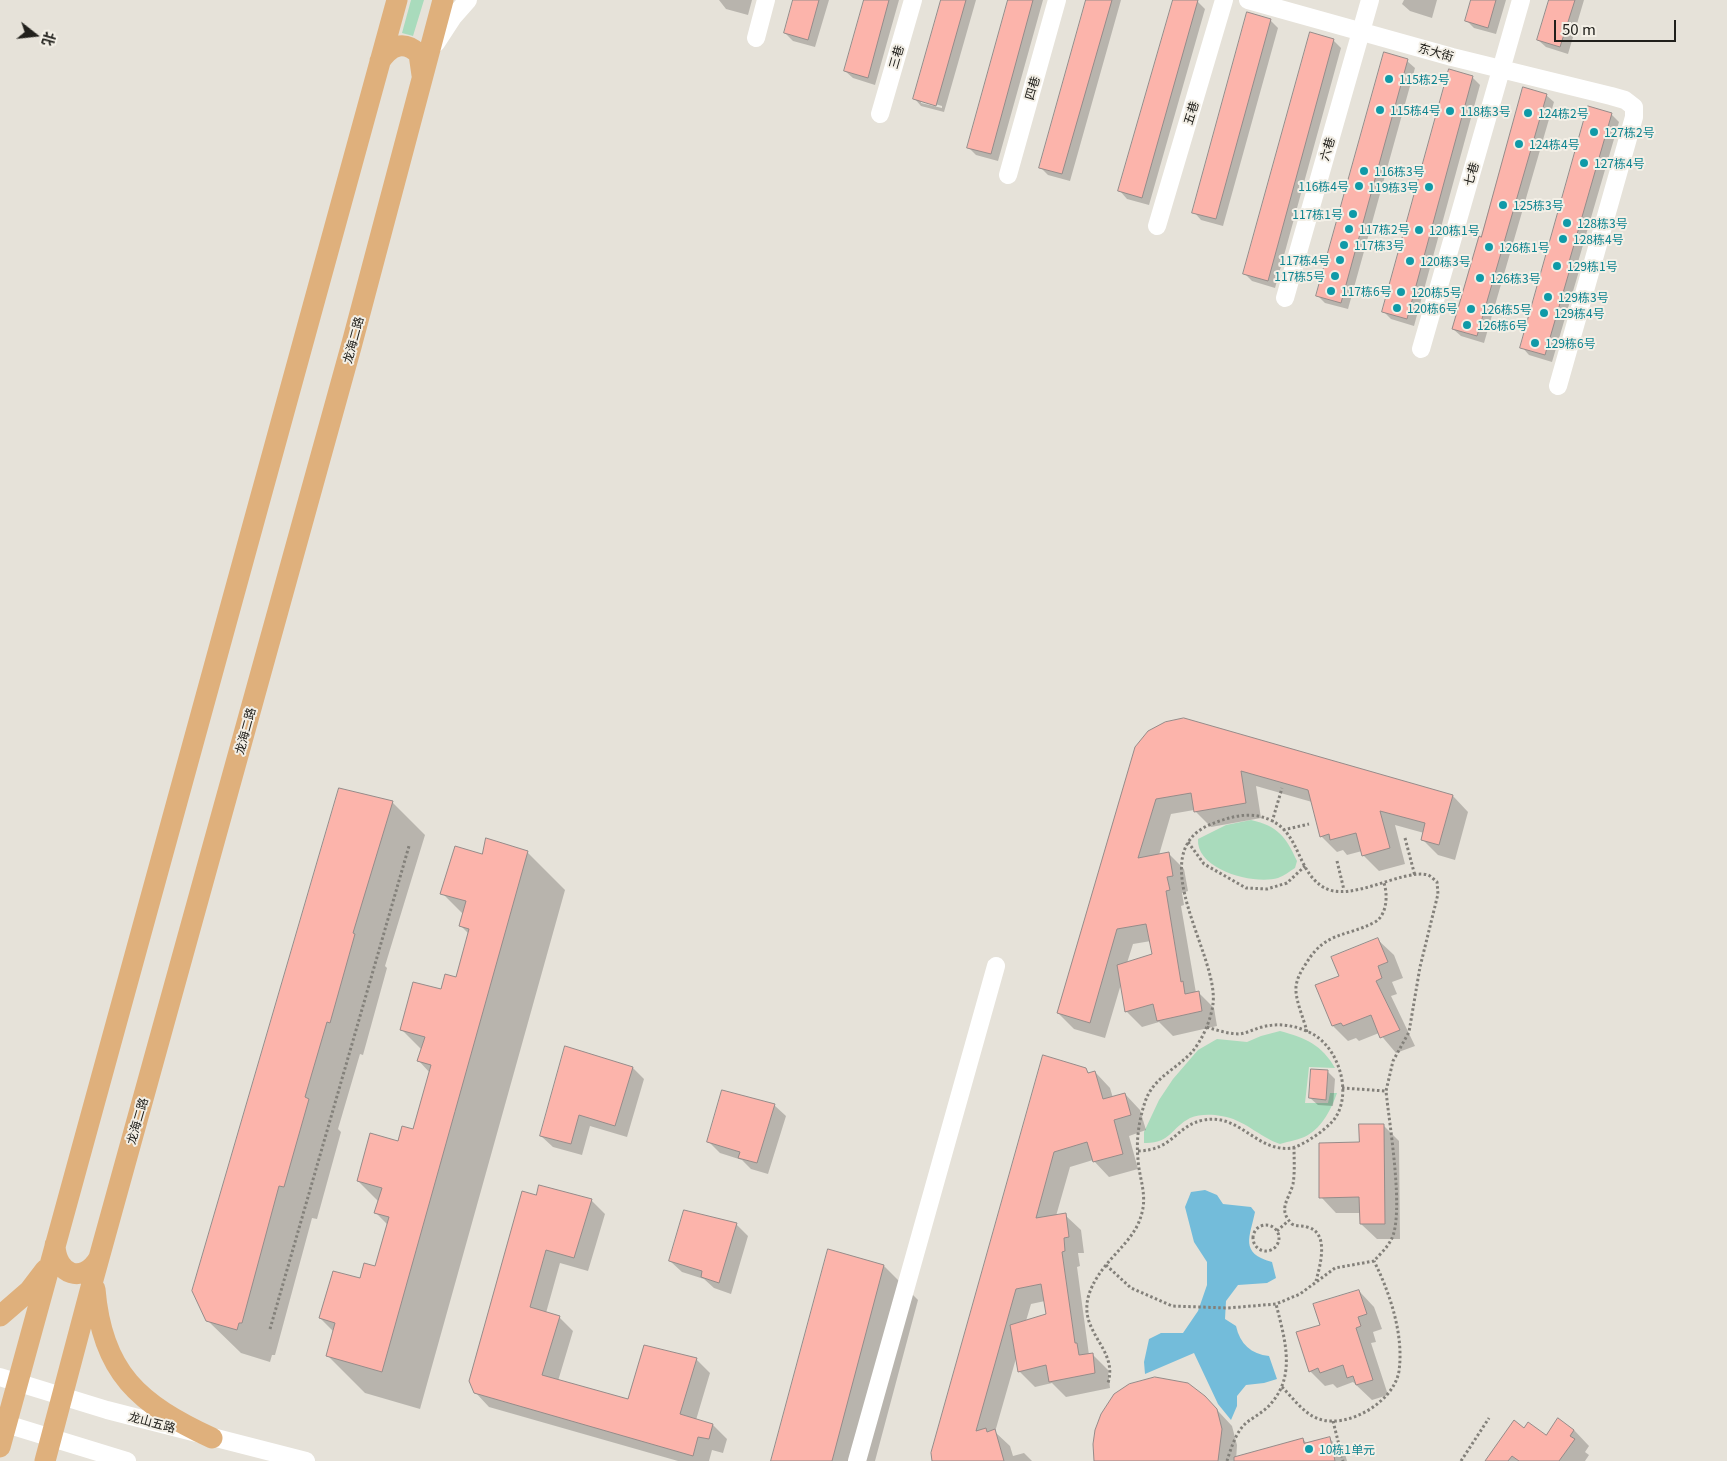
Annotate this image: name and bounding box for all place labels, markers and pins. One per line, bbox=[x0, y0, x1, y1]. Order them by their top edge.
place label: 115栋2号 bbox=[1399, 72, 1450, 86]
marker: 115栋2号 bbox=[1383, 73, 1395, 85]
place label: 115栋4号 bbox=[1390, 103, 1441, 117]
marker: 115栋4号 bbox=[1374, 104, 1386, 116]
place label: 118栋3号 bbox=[1460, 104, 1511, 118]
marker: 118栋3号 bbox=[1444, 105, 1456, 117]
place label: 124栋2号 bbox=[1538, 106, 1589, 120]
marker: 124栋2号 bbox=[1522, 107, 1534, 119]
place label: 127栋2号 bbox=[1604, 125, 1655, 139]
marker: 127栋2号 bbox=[1588, 126, 1600, 138]
place label: 124栋4号 bbox=[1529, 137, 1580, 151]
marker: 124栋4号 bbox=[1513, 138, 1525, 150]
place label: 127栋4号 bbox=[1594, 156, 1645, 170]
marker: 127栋4号 bbox=[1578, 157, 1590, 169]
place label: 116栋3号 bbox=[1374, 164, 1425, 178]
marker: 116栋3号 bbox=[1358, 165, 1370, 177]
place label: 116栋4号 bbox=[1298, 179, 1349, 193]
marker: 116栋4号 bbox=[1353, 180, 1365, 192]
place label: 119栋3号 bbox=[1368, 180, 1419, 194]
marker: 119栋3号 bbox=[1423, 181, 1435, 193]
place label: 125栋3号 bbox=[1513, 198, 1564, 212]
marker: 125栋3号 bbox=[1497, 199, 1509, 211]
place label: 117栋1号 bbox=[1292, 207, 1343, 221]
marker: 117栋1号 bbox=[1347, 208, 1359, 220]
place label: 128栋3号 bbox=[1577, 216, 1628, 230]
marker: 128栋3号 bbox=[1561, 217, 1573, 229]
place label: 117栋2号 bbox=[1359, 222, 1410, 236]
marker: 117栋2号 bbox=[1343, 223, 1355, 235]
place label: 120栋1号 bbox=[1429, 223, 1480, 237]
marker: 120栋1号 bbox=[1413, 224, 1425, 236]
place label: 128栋4号 bbox=[1573, 232, 1624, 246]
marker: 128栋4号 bbox=[1557, 233, 1569, 245]
place label: 117栋3号 bbox=[1354, 238, 1405, 252]
marker: 117栋3号 bbox=[1338, 239, 1350, 251]
place label: 126栋1号 bbox=[1499, 240, 1550, 254]
marker: 126栋1号 bbox=[1483, 241, 1495, 253]
place label: 117栋4号 bbox=[1279, 253, 1330, 267]
marker: 117栋4号 bbox=[1334, 254, 1346, 266]
place label: 120栋3号 bbox=[1420, 254, 1471, 268]
marker: 120栋3号 bbox=[1404, 255, 1416, 267]
place label: 129栋1号 bbox=[1567, 259, 1618, 273]
marker: 129栋1号 bbox=[1551, 260, 1563, 272]
place label: 117栋5号 bbox=[1274, 269, 1325, 283]
marker: 117栋5号 bbox=[1329, 270, 1341, 282]
place label: 126栋3号 bbox=[1490, 271, 1541, 285]
marker: 126栋3号 bbox=[1474, 272, 1486, 284]
place label: 117栋6号 bbox=[1341, 284, 1392, 298]
marker: 117栋6号 bbox=[1325, 285, 1337, 297]
place label: 120栋5号 bbox=[1411, 285, 1462, 299]
marker: 120栋5号 bbox=[1395, 286, 1407, 298]
place label: 129栋3号 bbox=[1558, 290, 1609, 304]
marker: 129栋3号 bbox=[1542, 291, 1554, 303]
place label: 120栋6号 bbox=[1407, 301, 1458, 315]
marker: 120栋6号 bbox=[1391, 302, 1403, 314]
place label: 126栋5号 bbox=[1481, 302, 1532, 316]
marker: 126栋5号 bbox=[1465, 303, 1477, 315]
place label: 129栋4号 bbox=[1554, 306, 1605, 320]
marker: 129栋4号 bbox=[1538, 307, 1550, 319]
place label: 126栋6号 bbox=[1477, 318, 1528, 332]
marker: 126栋6号 bbox=[1461, 319, 1473, 331]
place label: 129栋6号 bbox=[1545, 336, 1596, 350]
marker: 129栋6号 bbox=[1529, 337, 1541, 349]
place label: 10栋1单元 bbox=[1319, 1442, 1375, 1456]
marker: 10栋1单元 bbox=[1303, 1443, 1315, 1455]

